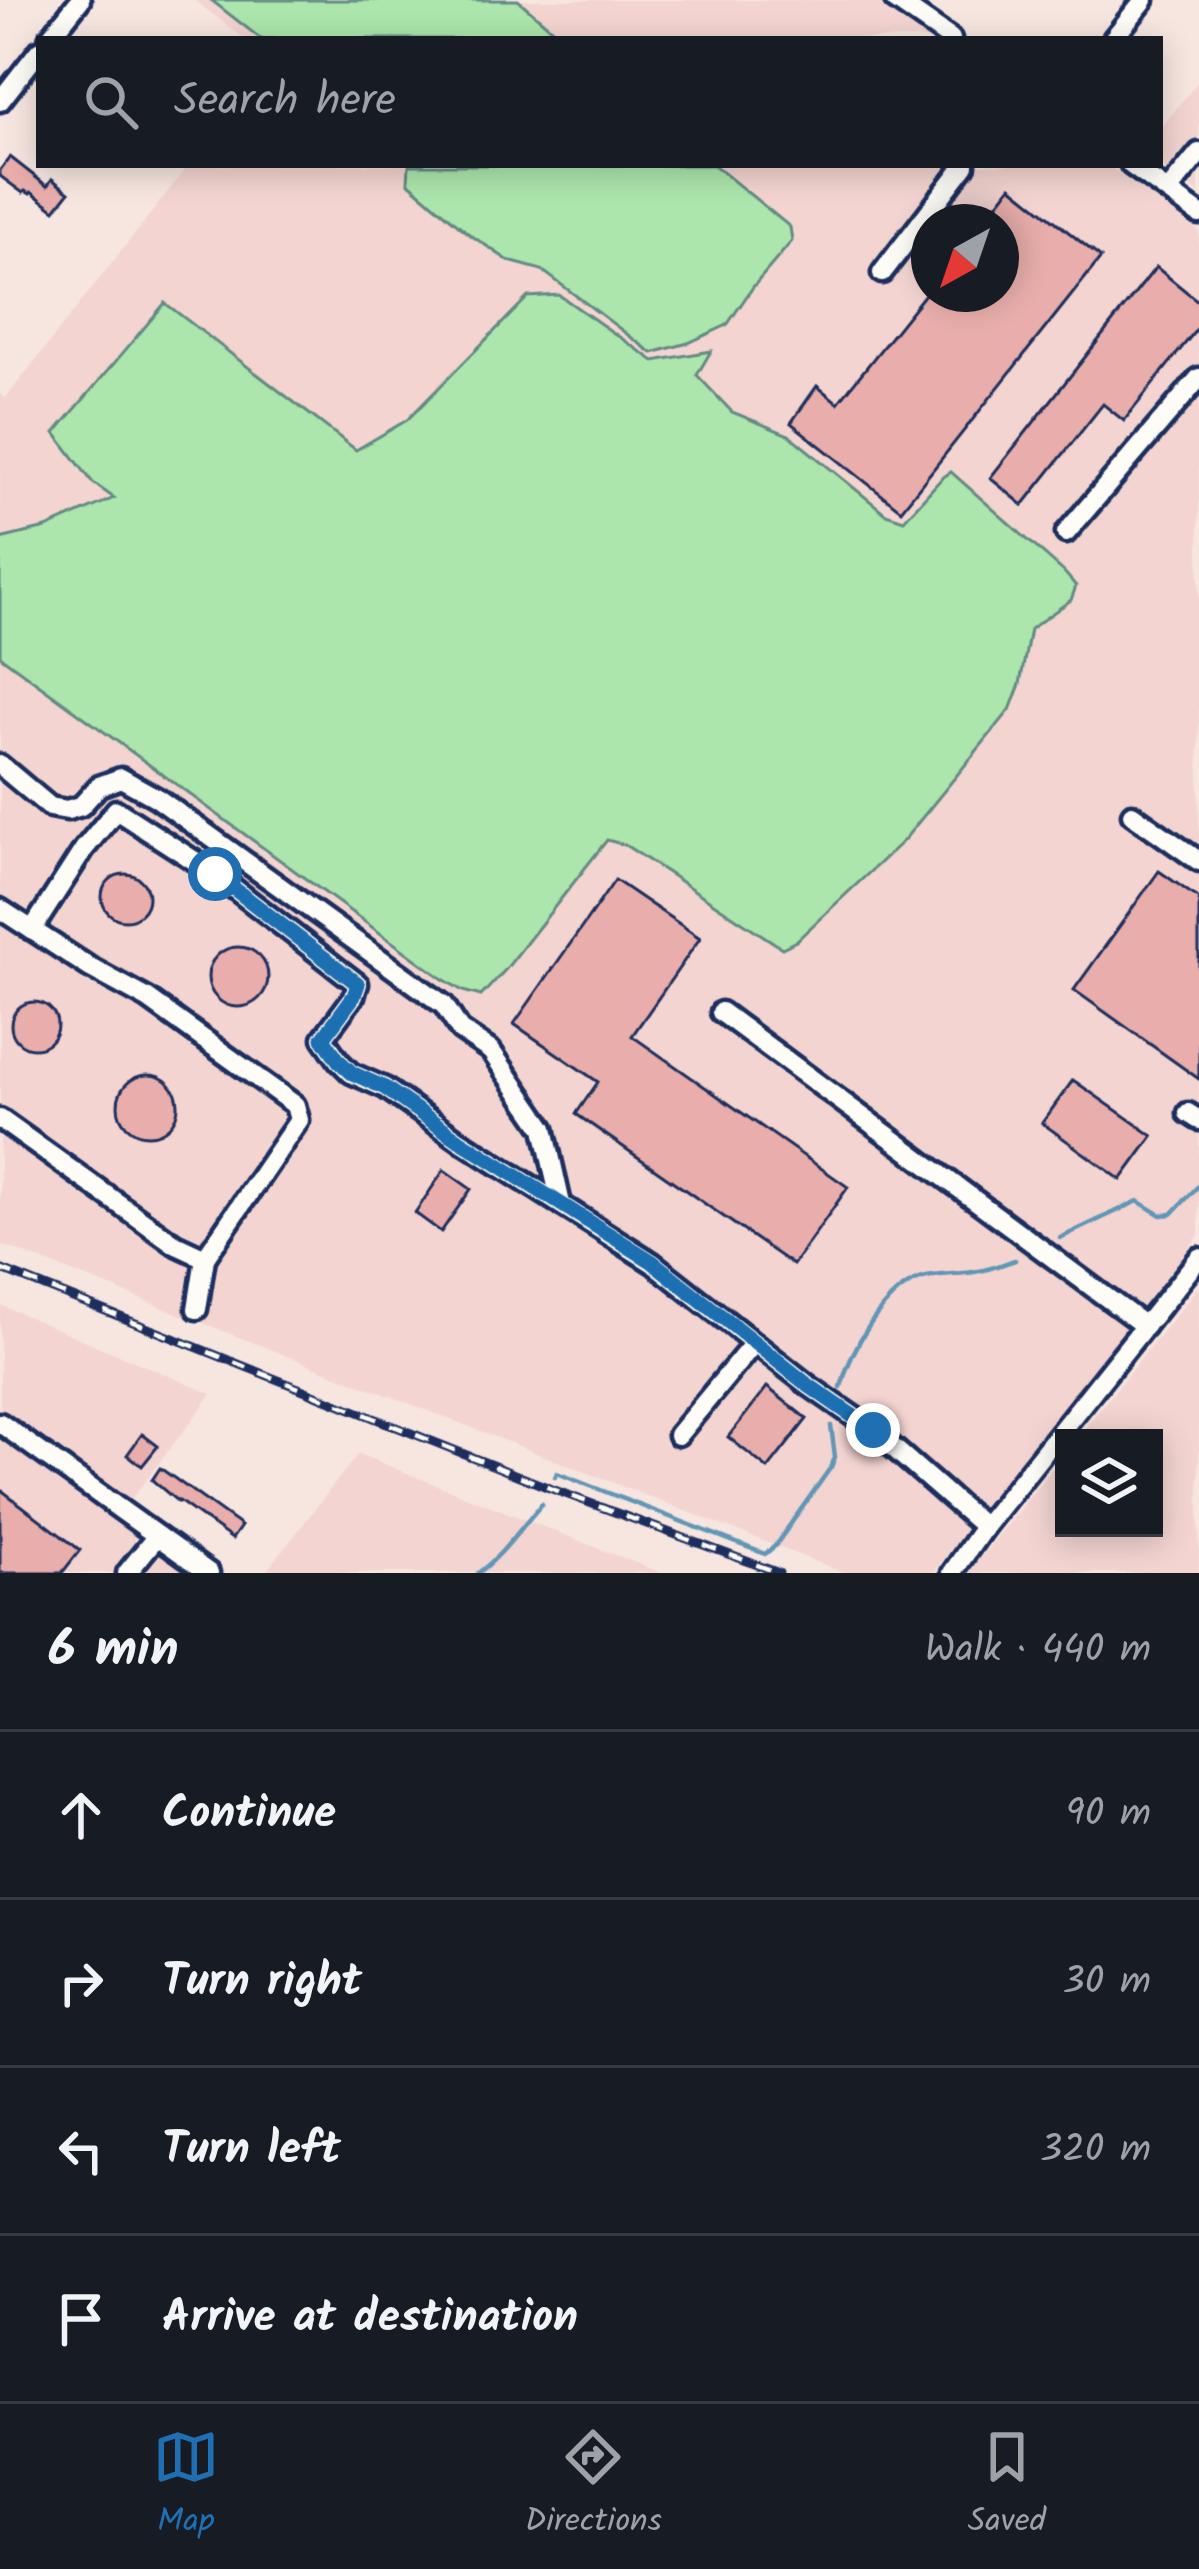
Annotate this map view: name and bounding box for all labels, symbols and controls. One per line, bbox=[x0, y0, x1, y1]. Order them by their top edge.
search box bbox=[36, 36, 1163, 168]
text: Search here bbox=[174, 66, 396, 138]
icon: search bbox=[78, 69, 144, 135]
north arrow bbox=[911, 204, 1019, 312]
route start bbox=[188, 847, 242, 901]
route end bbox=[846, 1403, 900, 1457]
map controls bbox=[1055, 1429, 1163, 1537]
button: layers bbox=[1055, 1429, 1163, 1537]
text: 6 min bbox=[48, 1611, 179, 1692]
text: Walk · 440 m bbox=[925, 1620, 1151, 1682]
text: Continue bbox=[162, 1779, 336, 1851]
icon: ahead bbox=[48, 1782, 114, 1848]
text: 90 m bbox=[1066, 1784, 1151, 1846]
text: Turn right bbox=[162, 1947, 362, 2019]
icon: right bbox=[48, 1950, 114, 2016]
text: 30 m bbox=[1063, 1952, 1151, 2014]
text: Turn left bbox=[162, 2115, 341, 2187]
icon: left bbox=[48, 2118, 114, 2184]
text: 320 m bbox=[1040, 2120, 1151, 2182]
text: Arrive at destination bbox=[162, 2283, 578, 2355]
icon: arrive bbox=[48, 2286, 114, 2352]
tab: Map bbox=[153, 2424, 219, 2549]
tab: Directions bbox=[525, 2424, 662, 2549]
tab: Saved bbox=[968, 2424, 1046, 2549]

